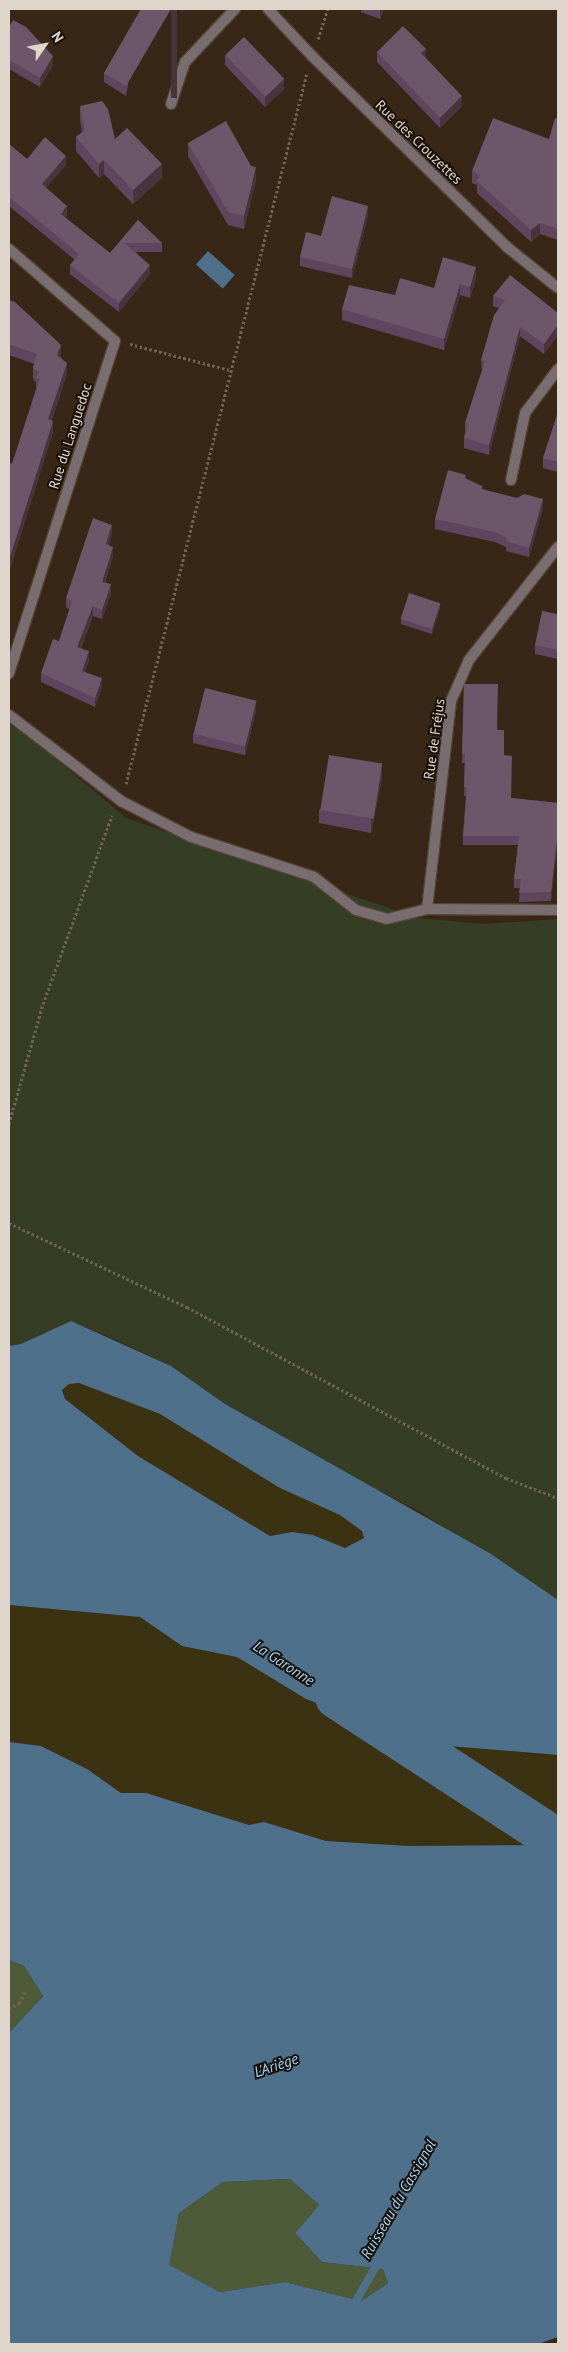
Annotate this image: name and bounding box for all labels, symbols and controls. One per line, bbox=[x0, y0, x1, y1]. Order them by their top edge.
north arrow bbox=[20, 20, 70, 70]
text: N bbox=[48, 28, 68, 46]
street label: Rue des Crouzettes bbox=[372, 96, 466, 188]
street label: Rue du Languedoc bbox=[45, 381, 95, 491]
street label: Rue de Fréjus bbox=[420, 698, 448, 780]
water label: La Garonne bbox=[250, 1637, 318, 1689]
water label: L'Ariège bbox=[252, 2049, 300, 2081]
water label: Ruisseau du Cassignol bbox=[357, 2136, 439, 2262]

